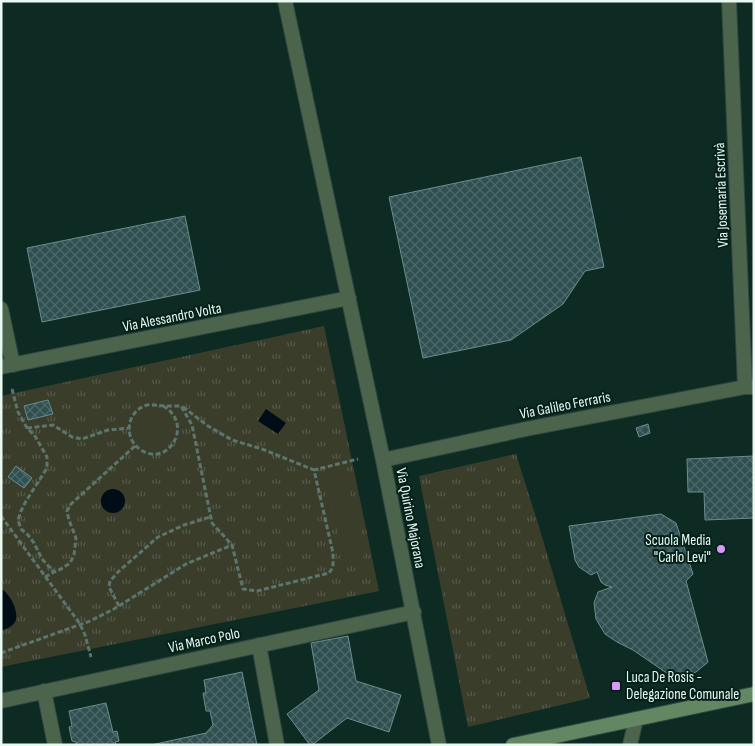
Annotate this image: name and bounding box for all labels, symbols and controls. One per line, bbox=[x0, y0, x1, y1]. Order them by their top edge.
street label: Via Josemaria Escrivà bbox=[710, 142, 733, 248]
street label: Via Alessandro Volta bbox=[121, 299, 223, 336]
street label: Via Galileo Ferraris bbox=[518, 387, 612, 424]
street label: Via Quirino Majorana bbox=[391, 466, 430, 570]
place label: Scuola Media "Carlo Levi" bbox=[645, 531, 711, 567]
marker: Scuola Media "Carlo Levi" bbox=[715, 543, 727, 555]
street label: Via Marco Polo bbox=[167, 624, 242, 657]
place label: Luca De Rosis - Delegazione Comunale bbox=[626, 668, 739, 704]
marker: Luca De Rosis - Delegazione Comunale bbox=[610, 680, 622, 692]

